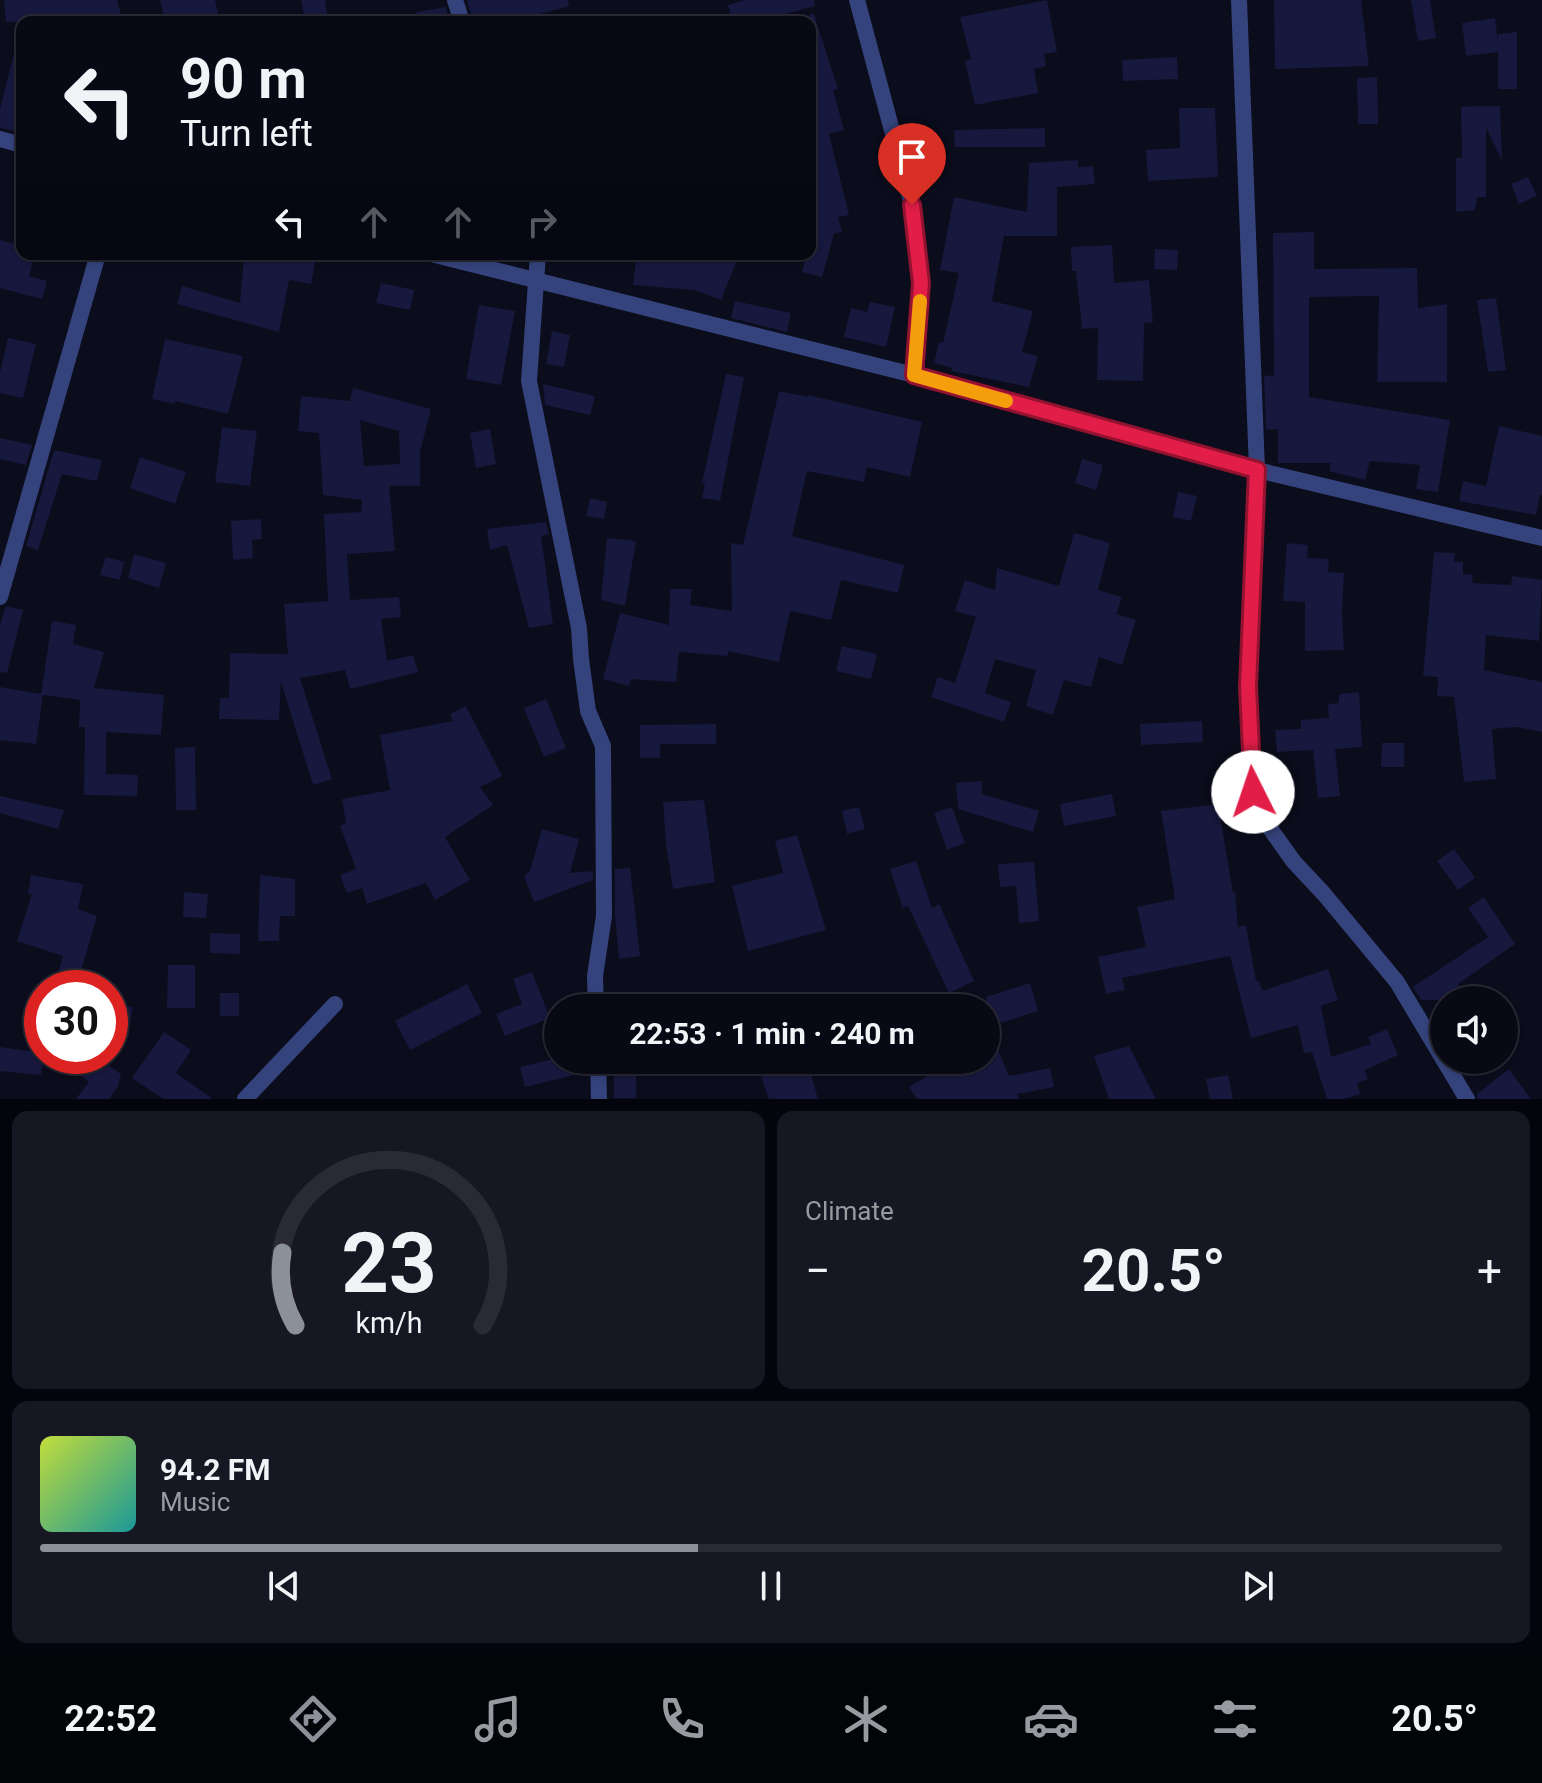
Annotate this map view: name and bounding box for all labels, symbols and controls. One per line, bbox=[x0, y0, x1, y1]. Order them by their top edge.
text: 90 m bbox=[180, 46, 307, 112]
icon: left bbox=[48, 48, 152, 152]
text: Turn left bbox=[180, 113, 313, 155]
pin bbox=[878, 123, 946, 205]
icon: arrive bbox=[890, 135, 934, 179]
icon: left bbox=[268, 200, 312, 244]
icon: ahead bbox=[352, 200, 396, 244]
icon: ahead bbox=[436, 200, 480, 244]
icon: right bbox=[520, 200, 564, 244]
position arrow bbox=[1211, 750, 1295, 834]
speed limit sign: 30 bbox=[24, 970, 128, 1074]
map controls bbox=[1430, 986, 1518, 1074]
button: sound bbox=[1430, 986, 1518, 1074]
text: 22:53 · 1 min · 240 m bbox=[629, 1016, 915, 1051]
text: Climate bbox=[805, 1196, 894, 1226]
text: 23 bbox=[341, 1215, 436, 1312]
text: 20.5° bbox=[1082, 1235, 1226, 1306]
text: − bbox=[805, 1245, 830, 1297]
text: + bbox=[1477, 1245, 1502, 1297]
text: km/h bbox=[355, 1306, 422, 1340]
text: 94.2 FM bbox=[160, 1452, 271, 1487]
text: Music bbox=[160, 1487, 230, 1517]
icon: previous bbox=[262, 1564, 306, 1608]
icon: pause bbox=[749, 1564, 793, 1608]
icon: next bbox=[1236, 1564, 1280, 1608]
icon: directions bbox=[285, 1691, 341, 1747]
icon: music bbox=[470, 1691, 526, 1747]
icon: phone bbox=[654, 1691, 710, 1747]
icon: climate bbox=[838, 1691, 894, 1747]
icon: car bbox=[1023, 1691, 1079, 1747]
icon: filters bbox=[1207, 1691, 1263, 1747]
text: 22:52 bbox=[64, 1698, 157, 1740]
text: 20.5° bbox=[1391, 1698, 1478, 1740]

